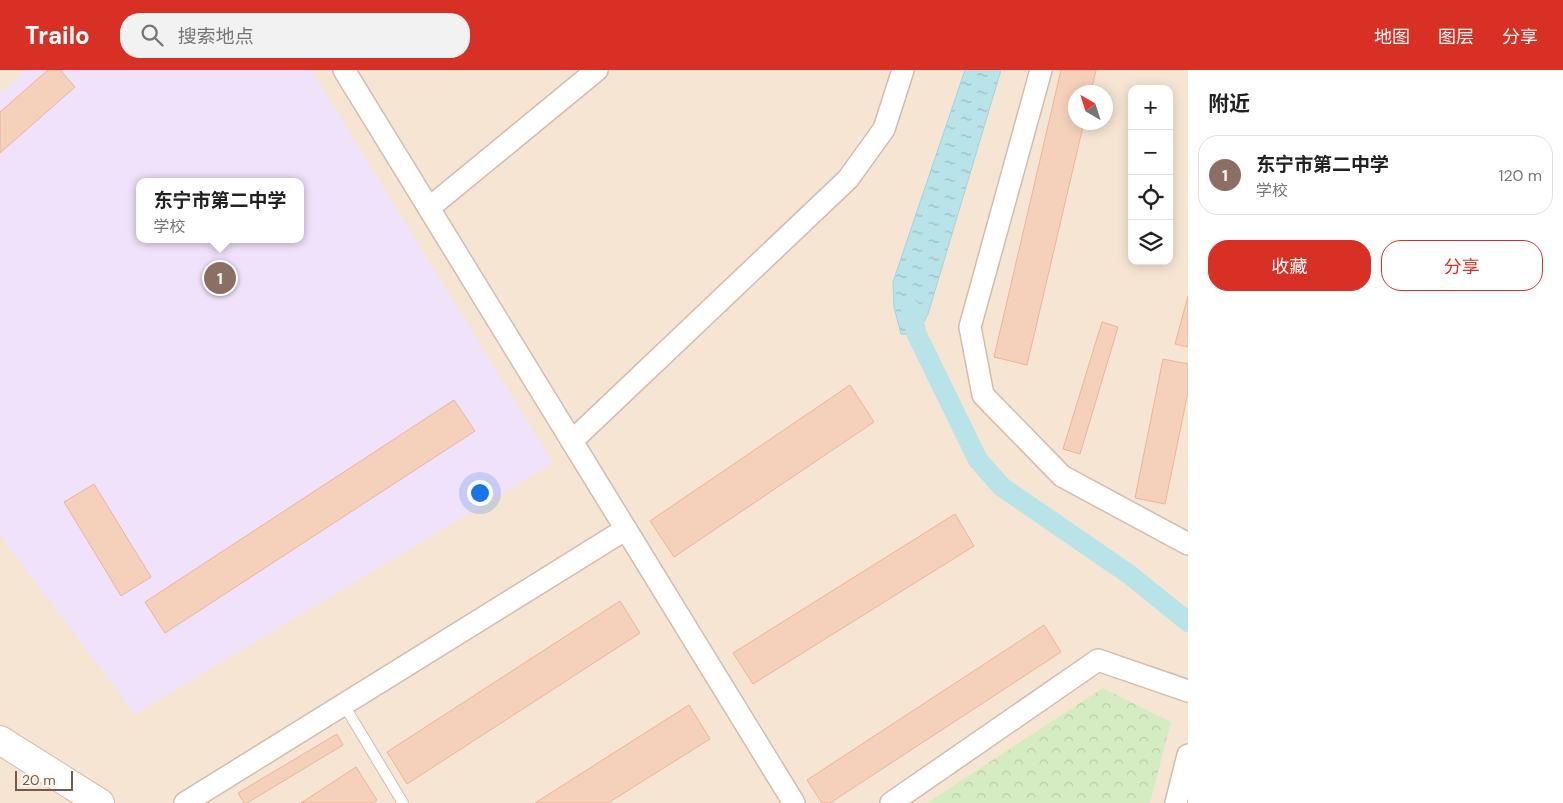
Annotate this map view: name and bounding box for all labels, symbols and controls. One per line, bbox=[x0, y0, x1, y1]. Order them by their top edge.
search box bbox=[120, 13, 470, 58]
text: Trailo bbox=[25, 20, 90, 51]
icon: search bbox=[138, 21, 166, 49]
text: 搜索地点 bbox=[178, 24, 254, 49]
text: 地图 bbox=[1374, 25, 1410, 49]
text: 图层 bbox=[1438, 25, 1474, 49]
text: 分享 bbox=[1502, 25, 1538, 49]
north arrow bbox=[1068, 85, 1113, 130]
map controls bbox=[1128, 85, 1173, 265]
button: + bbox=[1128, 85, 1173, 130]
text: 附近 bbox=[1208, 90, 1250, 118]
button: − bbox=[1128, 130, 1173, 175]
text: 东宁市第二中学 bbox=[1256, 152, 1389, 177]
text: 1 bbox=[1222, 165, 1228, 186]
text: 120 m bbox=[1498, 165, 1542, 186]
button: locate bbox=[1128, 175, 1173, 220]
popup bbox=[136, 178, 304, 243]
text: 学校 bbox=[1256, 180, 1288, 201]
text: 东宁市第二中学 bbox=[153, 188, 287, 213]
text: 学校 bbox=[153, 216, 186, 237]
button: layers bbox=[1128, 220, 1173, 265]
button: 收藏 bbox=[1208, 240, 1371, 291]
button: 分享 bbox=[1381, 240, 1543, 291]
pin: 1 bbox=[204, 259, 236, 297]
your location bbox=[467, 480, 493, 506]
scale bar bbox=[15, 768, 72, 791]
text: 20 m bbox=[22, 771, 56, 789]

